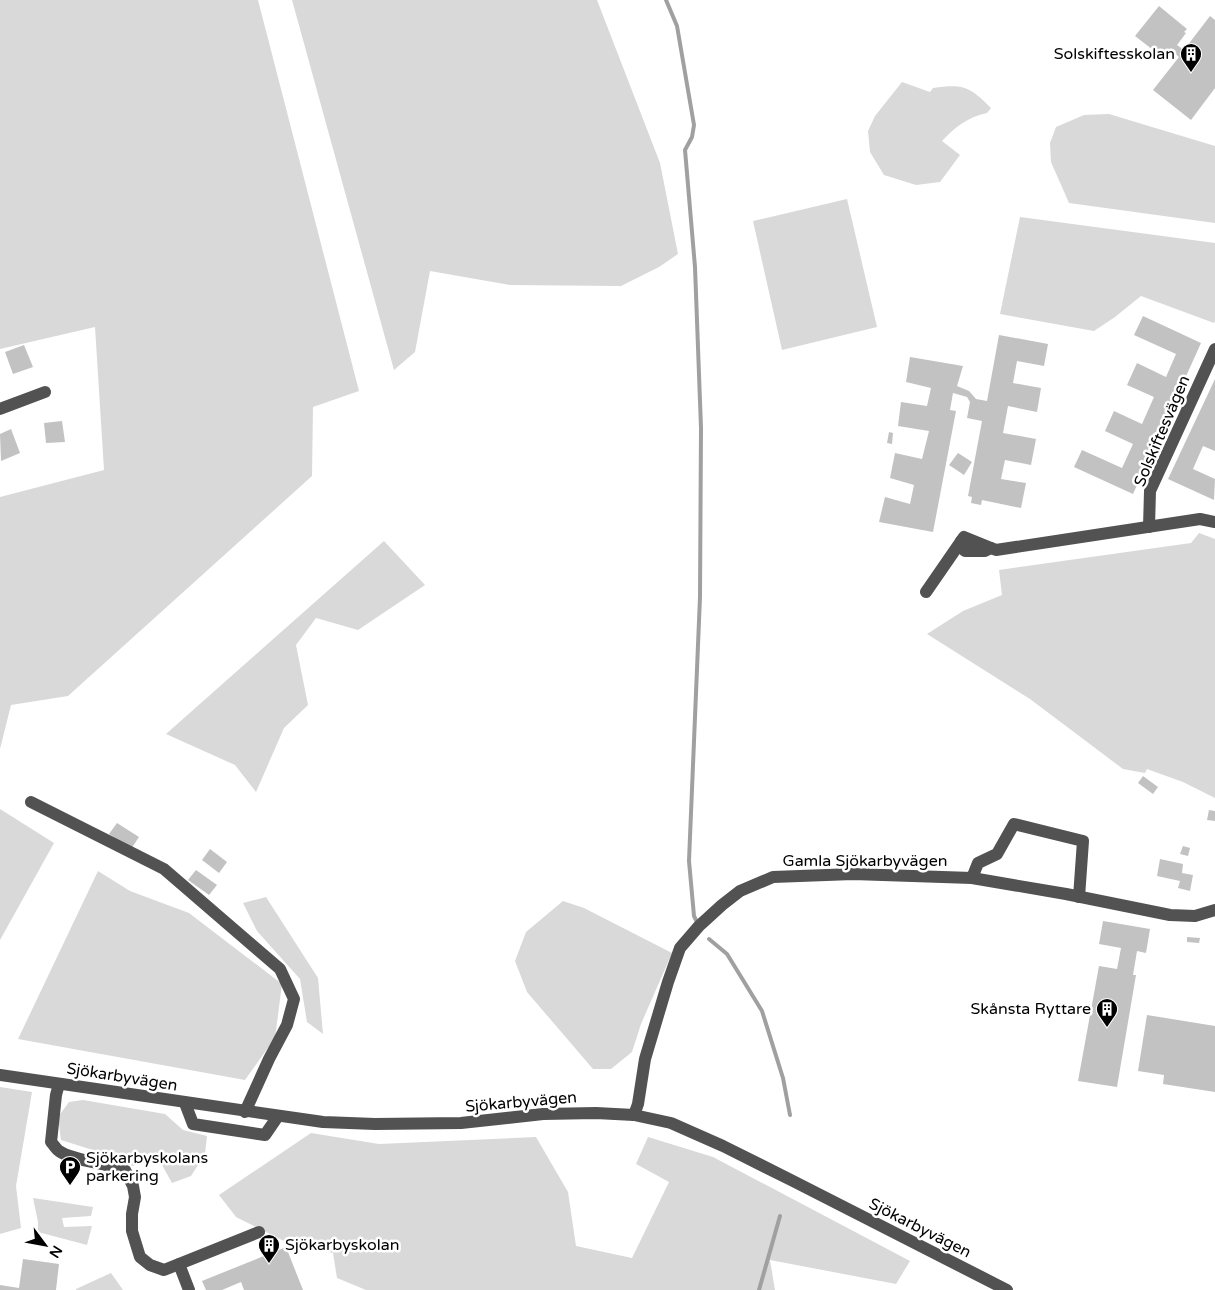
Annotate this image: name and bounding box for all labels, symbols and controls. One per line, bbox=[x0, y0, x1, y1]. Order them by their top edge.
building icon: Solskiftesskolan bbox=[1179, 42, 1203, 73]
place label: Solskiftesskolan bbox=[1054, 44, 1175, 64]
street label: Solskiftesvägen bbox=[1130, 372, 1194, 490]
street label: Gamla Sjökarbyvägen bbox=[783, 851, 947, 871]
building icon: Skånsta Ryttare bbox=[1095, 997, 1119, 1028]
place label: Skånsta Ryttare bbox=[971, 999, 1091, 1019]
street label: Sjökarbyvägen bbox=[65, 1058, 179, 1096]
street label: Sjökarbyvägen bbox=[464, 1087, 578, 1117]
place label: Sjökarbyskolans parkering bbox=[86, 1148, 208, 1186]
parking icon: Sjökarbyskolans parkering bbox=[58, 1155, 82, 1186]
street label: Sjökarbyvägen bbox=[866, 1194, 974, 1262]
north arrow bbox=[20, 1220, 70, 1270]
building icon: Sjökarbyskolan bbox=[257, 1233, 281, 1264]
place label: Sjökarbyskolan bbox=[285, 1235, 399, 1255]
text: N bbox=[45, 1242, 66, 1261]

